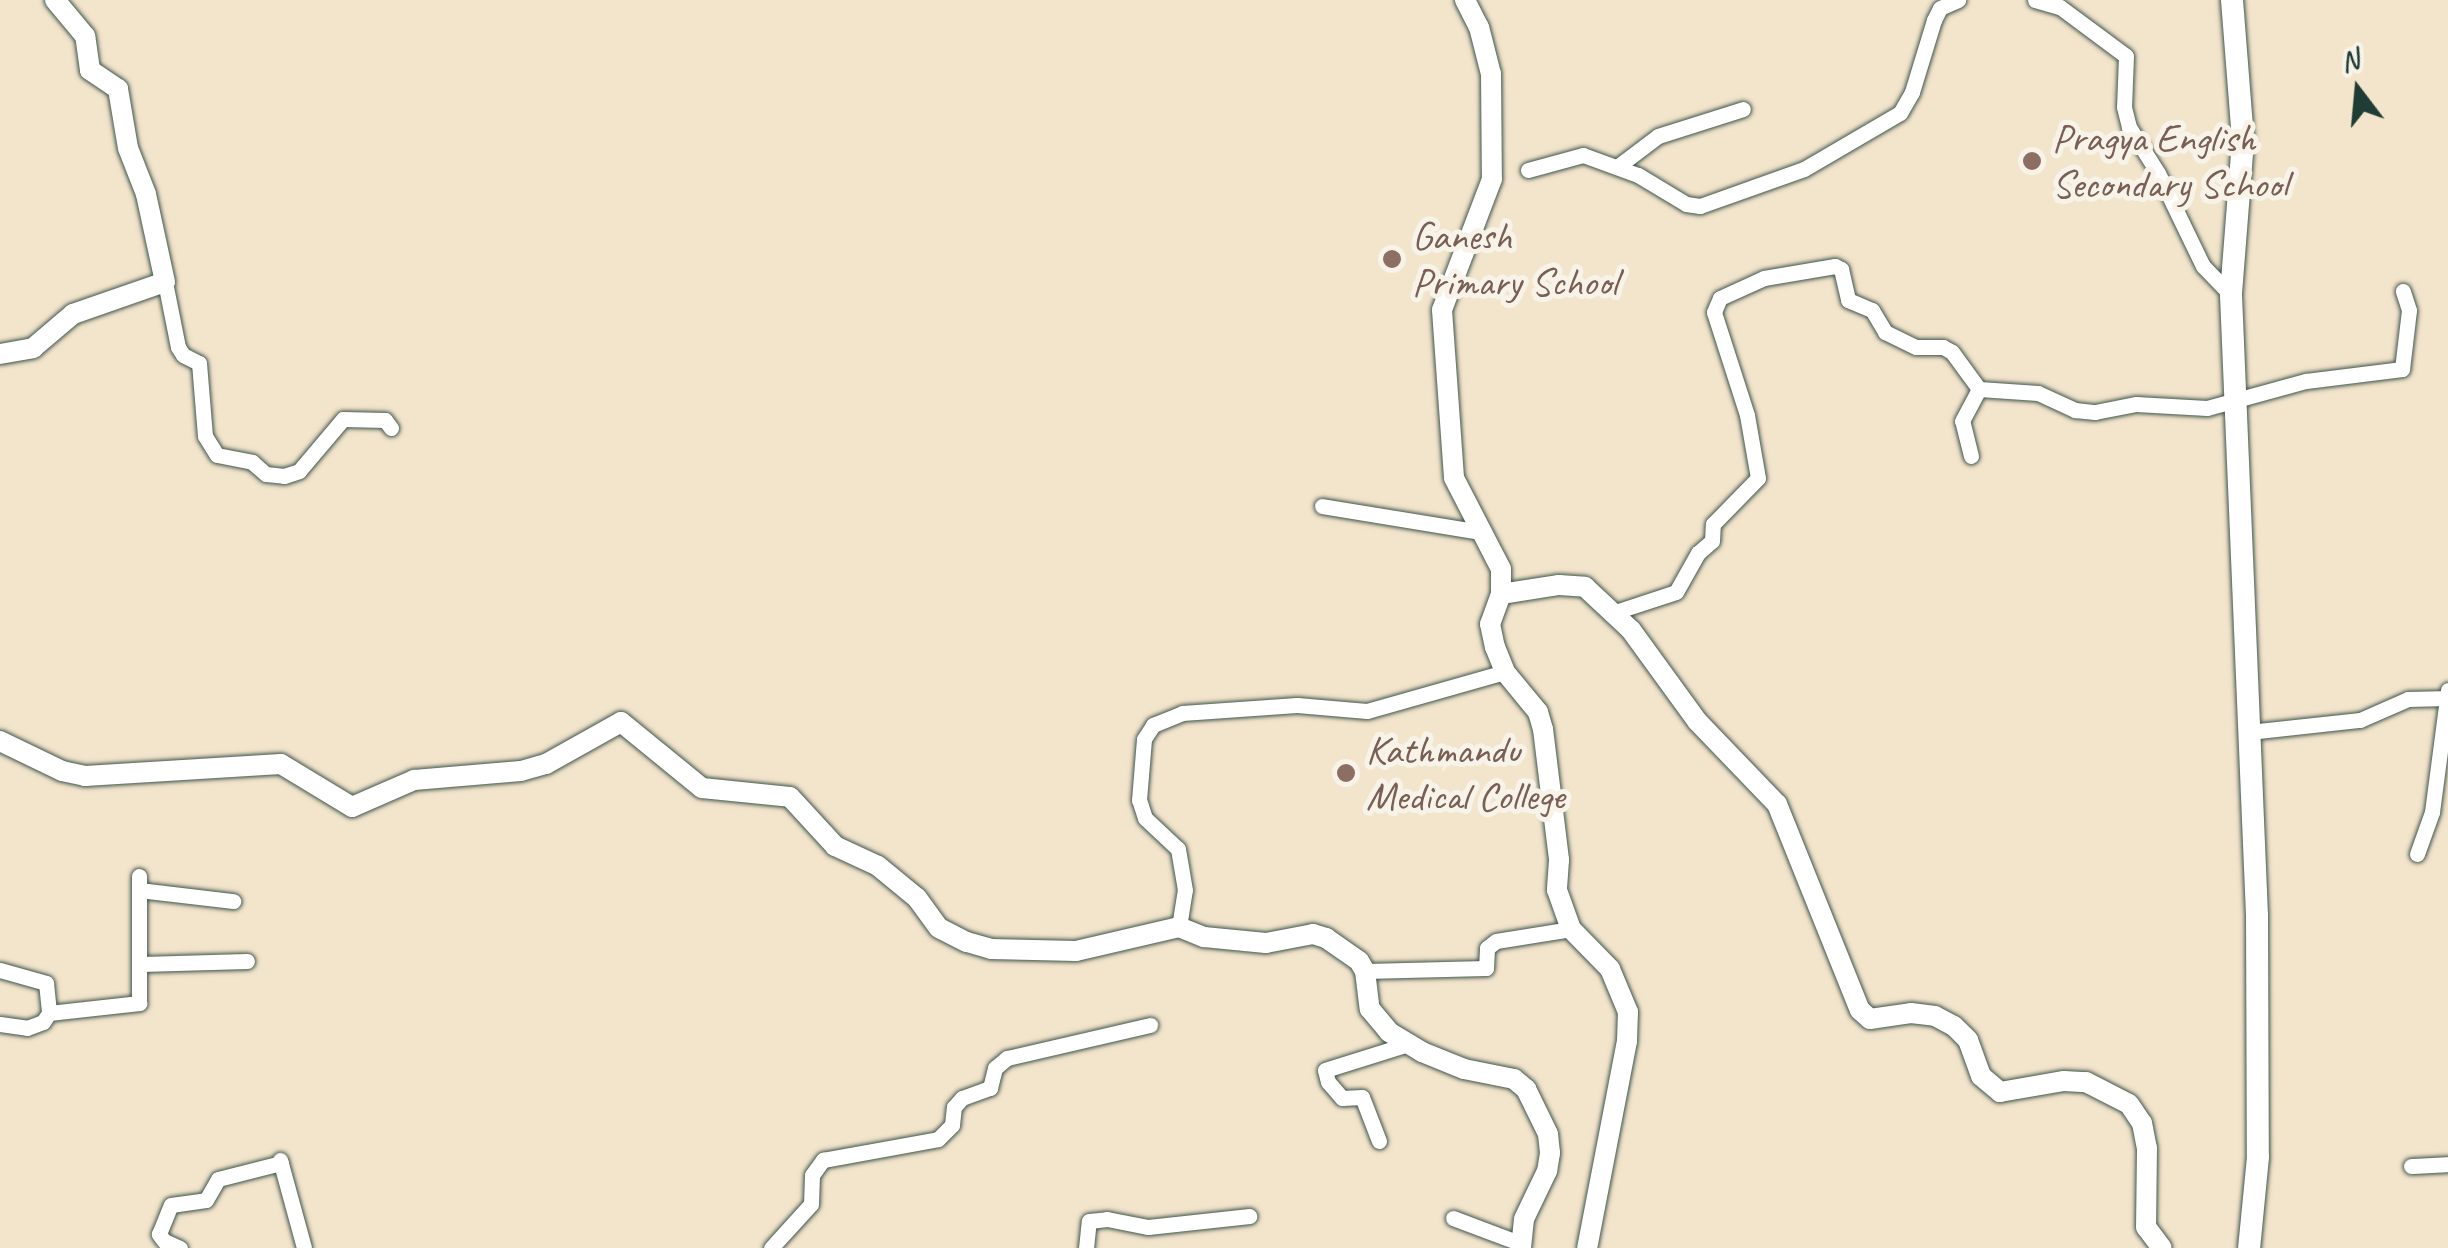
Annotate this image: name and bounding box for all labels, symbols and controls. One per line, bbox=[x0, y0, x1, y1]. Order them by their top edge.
north arrow bbox=[2308, 40, 2408, 140]
text: N bbox=[2336, 41, 2363, 80]
place label: Pragya English Secondary School bbox=[2052, 114, 2286, 208]
marker: Pragya English Secondary School bbox=[2021, 150, 2043, 172]
place label: Ganesh Primary School bbox=[1412, 212, 1617, 306]
marker: Ganesh Primary School bbox=[1381, 248, 1403, 270]
place label: Kathmandu Medical College bbox=[1366, 726, 1565, 820]
marker: Kathmandu Medical College bbox=[1335, 762, 1357, 784]

